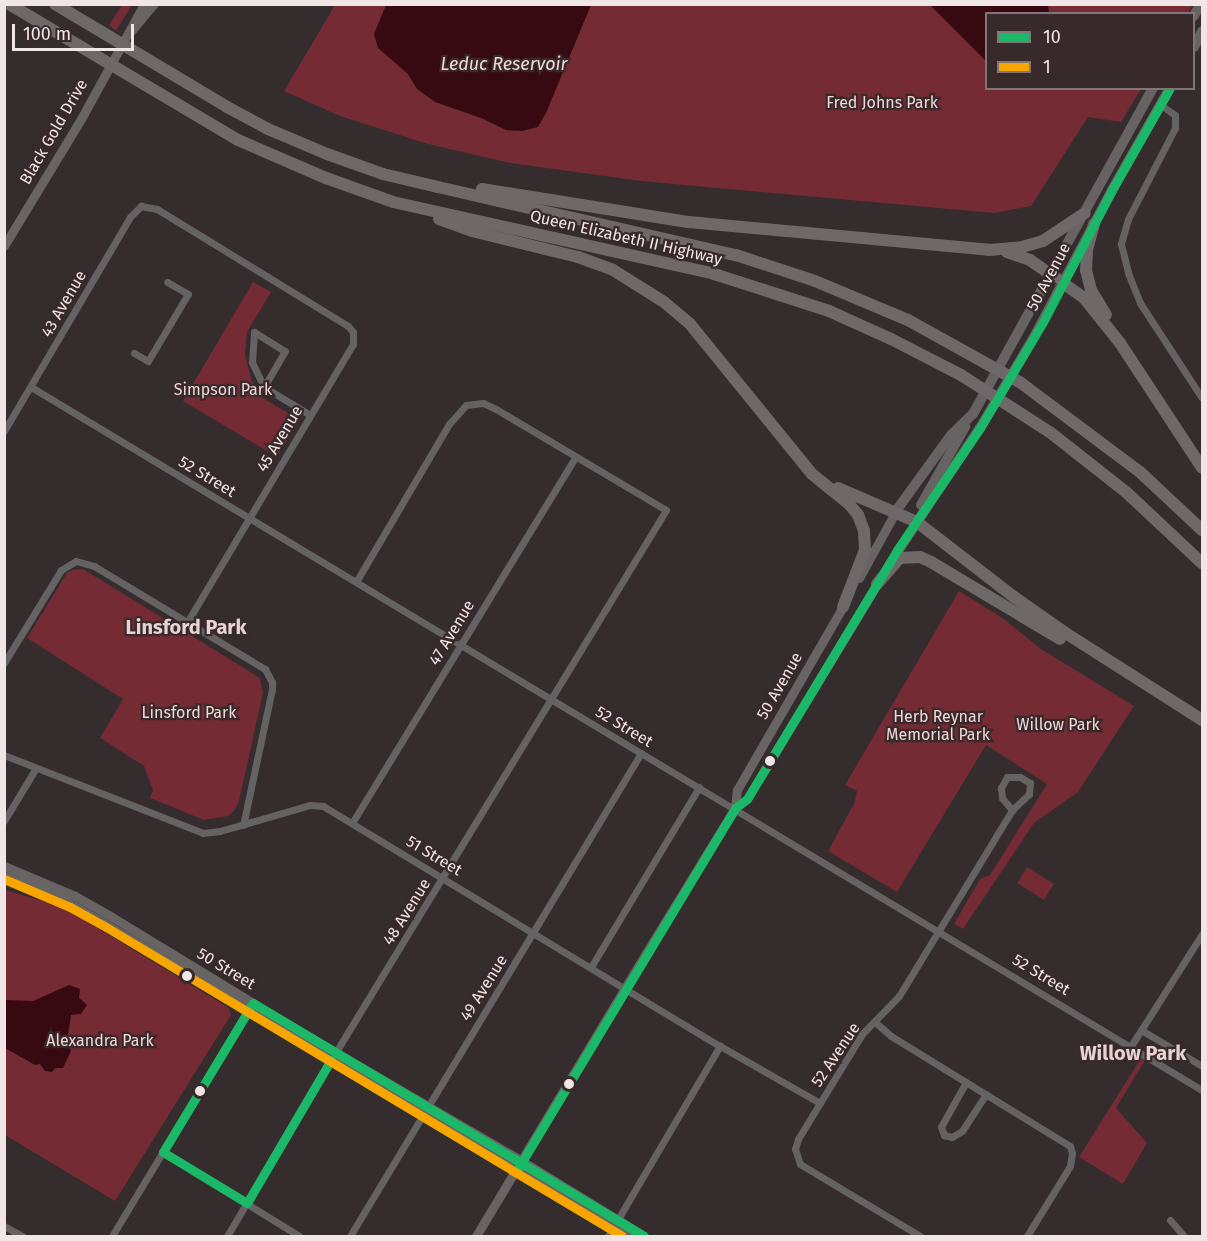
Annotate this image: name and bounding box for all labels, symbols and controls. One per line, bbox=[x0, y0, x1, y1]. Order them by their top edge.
scale bar bbox=[15, 12, 136, 50]
legend bbox=[985, 12, 1195, 90]
text: 100 m bbox=[23, 23, 71, 45]
text: 10 bbox=[1043, 26, 1061, 48]
water label: Leduc Reservoir bbox=[441, 53, 567, 75]
text: 1 bbox=[1043, 56, 1051, 78]
street label: Black Gold Drive bbox=[16, 76, 92, 188]
park label: Fred Johns Park bbox=[826, 93, 938, 113]
street label: Queen Elizabeth II Highway bbox=[528, 207, 724, 269]
street label: 50 Avenue bbox=[1023, 240, 1075, 314]
street label: 43 Avenue bbox=[37, 267, 91, 341]
park label: Simpson Park bbox=[174, 380, 272, 400]
street label: 45 Avenue bbox=[253, 402, 307, 476]
street label: 52 Street bbox=[175, 452, 239, 502]
street label: 47 Avenue bbox=[425, 597, 479, 669]
district label: Linsford Park bbox=[126, 615, 246, 639]
street label: 50 Avenue bbox=[753, 649, 807, 723]
street label: 52 Street bbox=[592, 702, 656, 752]
park label: Linsford Park bbox=[142, 703, 236, 723]
park label: Herb Reynar Memorial Park bbox=[886, 707, 990, 745]
park label: Willow Park bbox=[1016, 715, 1100, 735]
unlabelled marker bbox=[764, 755, 776, 767]
street label: 51 Street bbox=[403, 832, 465, 880]
street label: 48 Avenue bbox=[379, 875, 435, 949]
street label: 50 Street bbox=[193, 944, 259, 994]
street label: 52 Street bbox=[1009, 950, 1073, 1000]
street label: 49 Avenue bbox=[456, 952, 512, 1024]
unlabelled marker bbox=[181, 970, 193, 982]
street label: 52 Avenue bbox=[808, 1019, 864, 1091]
park label: Alexandra Park bbox=[46, 1031, 154, 1051]
district label: Willow Park bbox=[1080, 1041, 1186, 1065]
unlabelled marker bbox=[563, 1078, 575, 1090]
unlabelled marker bbox=[194, 1085, 206, 1097]

